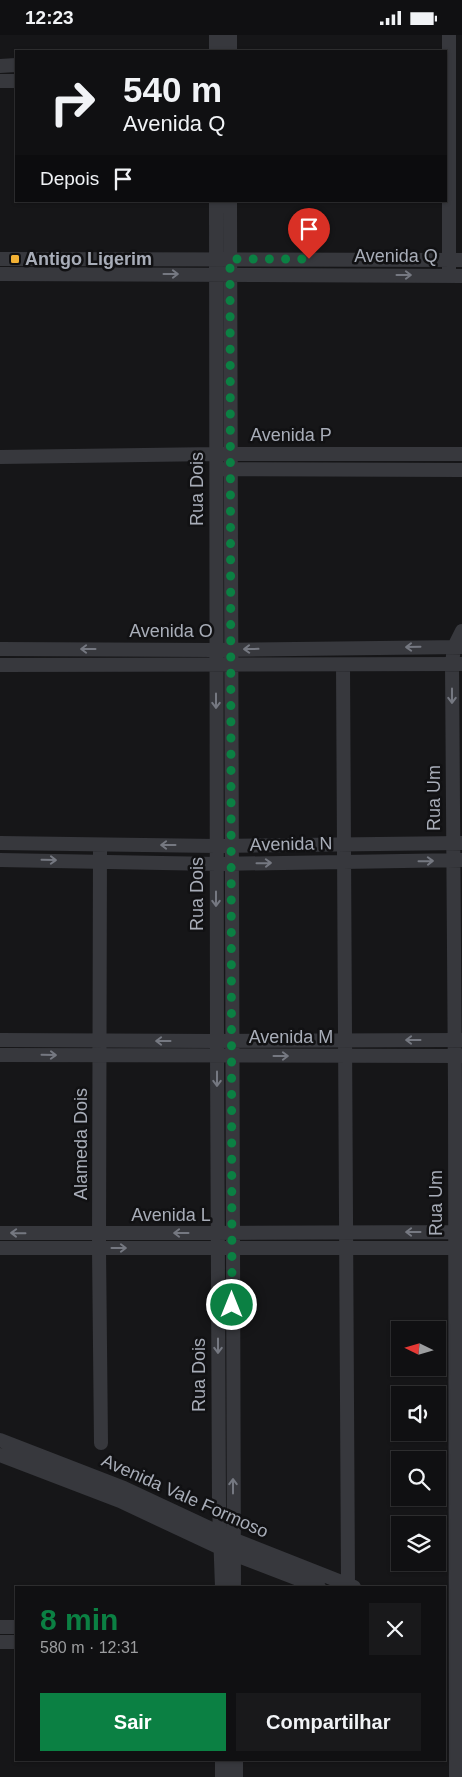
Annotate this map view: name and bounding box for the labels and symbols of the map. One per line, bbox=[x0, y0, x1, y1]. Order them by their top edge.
pin bbox=[288, 208, 330, 259]
street label: Avenida Q bbox=[354, 246, 438, 266]
place label: Antigo Ligerim bbox=[25, 249, 152, 269]
marker: Antigo Ligerim bbox=[9, 253, 21, 265]
one-way arrow bbox=[162, 269, 179, 279]
one-way arrow bbox=[395, 270, 411, 280]
street label: Avenida P bbox=[250, 425, 332, 445]
street label: Rua Dois bbox=[187, 452, 207, 526]
street label: Avenida O bbox=[129, 621, 213, 641]
one-way arrow bbox=[406, 642, 422, 652]
one-way arrow bbox=[81, 644, 97, 654]
one-way arrow bbox=[243, 644, 260, 654]
one-way arrow bbox=[447, 687, 457, 703]
one-way arrow bbox=[211, 693, 220, 709]
street label: Rua Um bbox=[424, 765, 444, 831]
street label: Avenida N bbox=[249, 833, 333, 855]
one-way arrow bbox=[161, 840, 177, 850]
one-way arrow bbox=[40, 856, 56, 865]
one-way arrow bbox=[418, 856, 434, 866]
street label: Rua Dois bbox=[187, 857, 207, 931]
one-way arrow bbox=[255, 858, 271, 868]
one-way arrow bbox=[211, 890, 221, 906]
street label: Avenida M bbox=[249, 1027, 333, 1047]
one-way arrow bbox=[406, 1035, 422, 1045]
one-way arrow bbox=[156, 1036, 172, 1046]
one-way arrow bbox=[40, 1050, 56, 1060]
one-way arrow bbox=[272, 1051, 289, 1061]
one-way arrow bbox=[212, 1070, 222, 1086]
street label: Alameda Dois bbox=[71, 1088, 91, 1200]
street label: Rua Um bbox=[426, 1170, 446, 1236]
street label: Avenida L bbox=[131, 1205, 211, 1225]
one-way arrow bbox=[406, 1227, 422, 1237]
one-way arrow bbox=[11, 1228, 27, 1238]
one-way arrow bbox=[173, 1229, 189, 1238]
one-way arrow bbox=[110, 1243, 126, 1253]
position arrow bbox=[205, 1278, 257, 1330]
north arrow bbox=[391, 1321, 446, 1376]
street label: Rua Dois bbox=[189, 1338, 209, 1412]
one-way arrow bbox=[213, 1338, 223, 1354]
street label: Avenida Vale Formoso bbox=[99, 1450, 271, 1542]
one-way arrow bbox=[228, 1479, 238, 1495]

